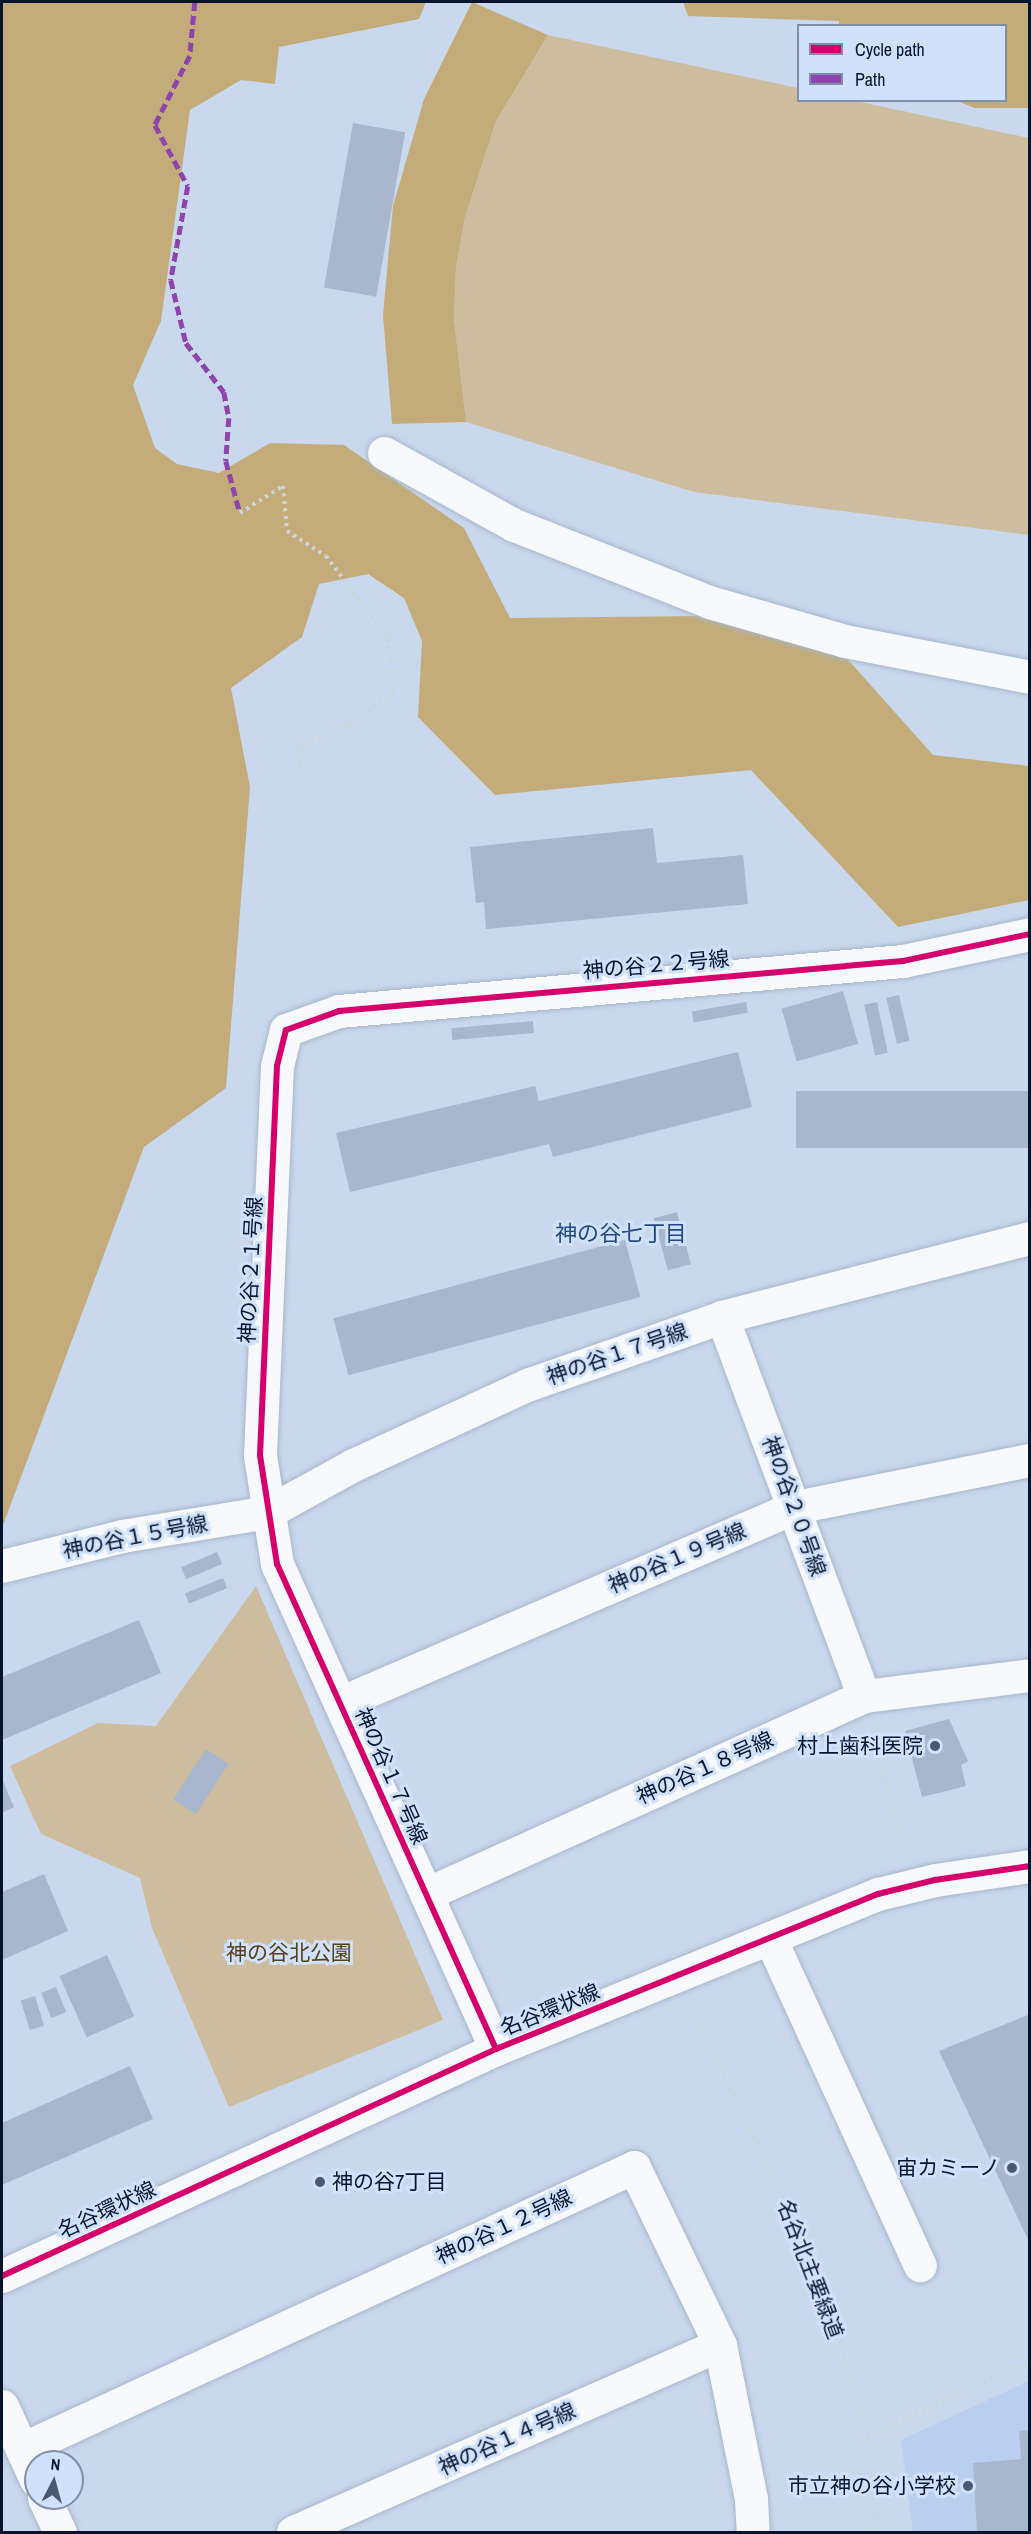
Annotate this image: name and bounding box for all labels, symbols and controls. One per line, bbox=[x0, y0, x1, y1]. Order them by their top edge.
legend bbox=[797, 24, 1007, 102]
text: Cycle path bbox=[855, 37, 925, 62]
text: Path bbox=[855, 67, 885, 92]
street label: 神の谷２２号線 bbox=[582, 946, 730, 984]
street label: 神の谷２１号線 bbox=[235, 1196, 267, 1344]
district label: 神の谷七丁目 bbox=[555, 1221, 687, 1247]
street label: 神の谷１７号線 bbox=[543, 1318, 691, 1390]
street label: 神の谷２０号線 bbox=[757, 1433, 831, 1579]
street label: 神の谷１５号線 bbox=[60, 1511, 210, 1563]
street label: 神の谷１９号線 bbox=[604, 1518, 750, 1598]
street label: 神の谷１７号線 bbox=[350, 1704, 432, 1848]
street label: 神の谷１８号線 bbox=[633, 1727, 777, 1809]
place label: 村上歯科医院 bbox=[797, 1733, 923, 1759]
marker: 村上歯科医院 bbox=[928, 1739, 942, 1753]
park label: 神の谷北公園 bbox=[226, 1940, 352, 1966]
street label: 名谷環状線 bbox=[497, 1979, 603, 2041]
place label: 宙カミーノ bbox=[895, 2155, 1000, 2181]
marker: 宙カミーノ bbox=[1005, 2161, 1019, 2175]
place label: 神の谷7丁目 bbox=[332, 2169, 447, 2195]
marker: 神の谷7丁目 bbox=[313, 2175, 327, 2189]
street label: 名谷環状線 bbox=[54, 2176, 160, 2244]
street label: 神の谷１２号線 bbox=[432, 2185, 576, 2269]
street label: 名谷北主要緑道 bbox=[772, 2196, 848, 2342]
street label: 神の谷１４号線 bbox=[435, 2398, 579, 2480]
north arrow bbox=[24, 2450, 84, 2510]
text: N bbox=[50, 2453, 62, 2476]
place label: 市立神の谷小学校 bbox=[788, 2473, 956, 2499]
marker: 市立神の谷小学校 bbox=[961, 2479, 975, 2493]

